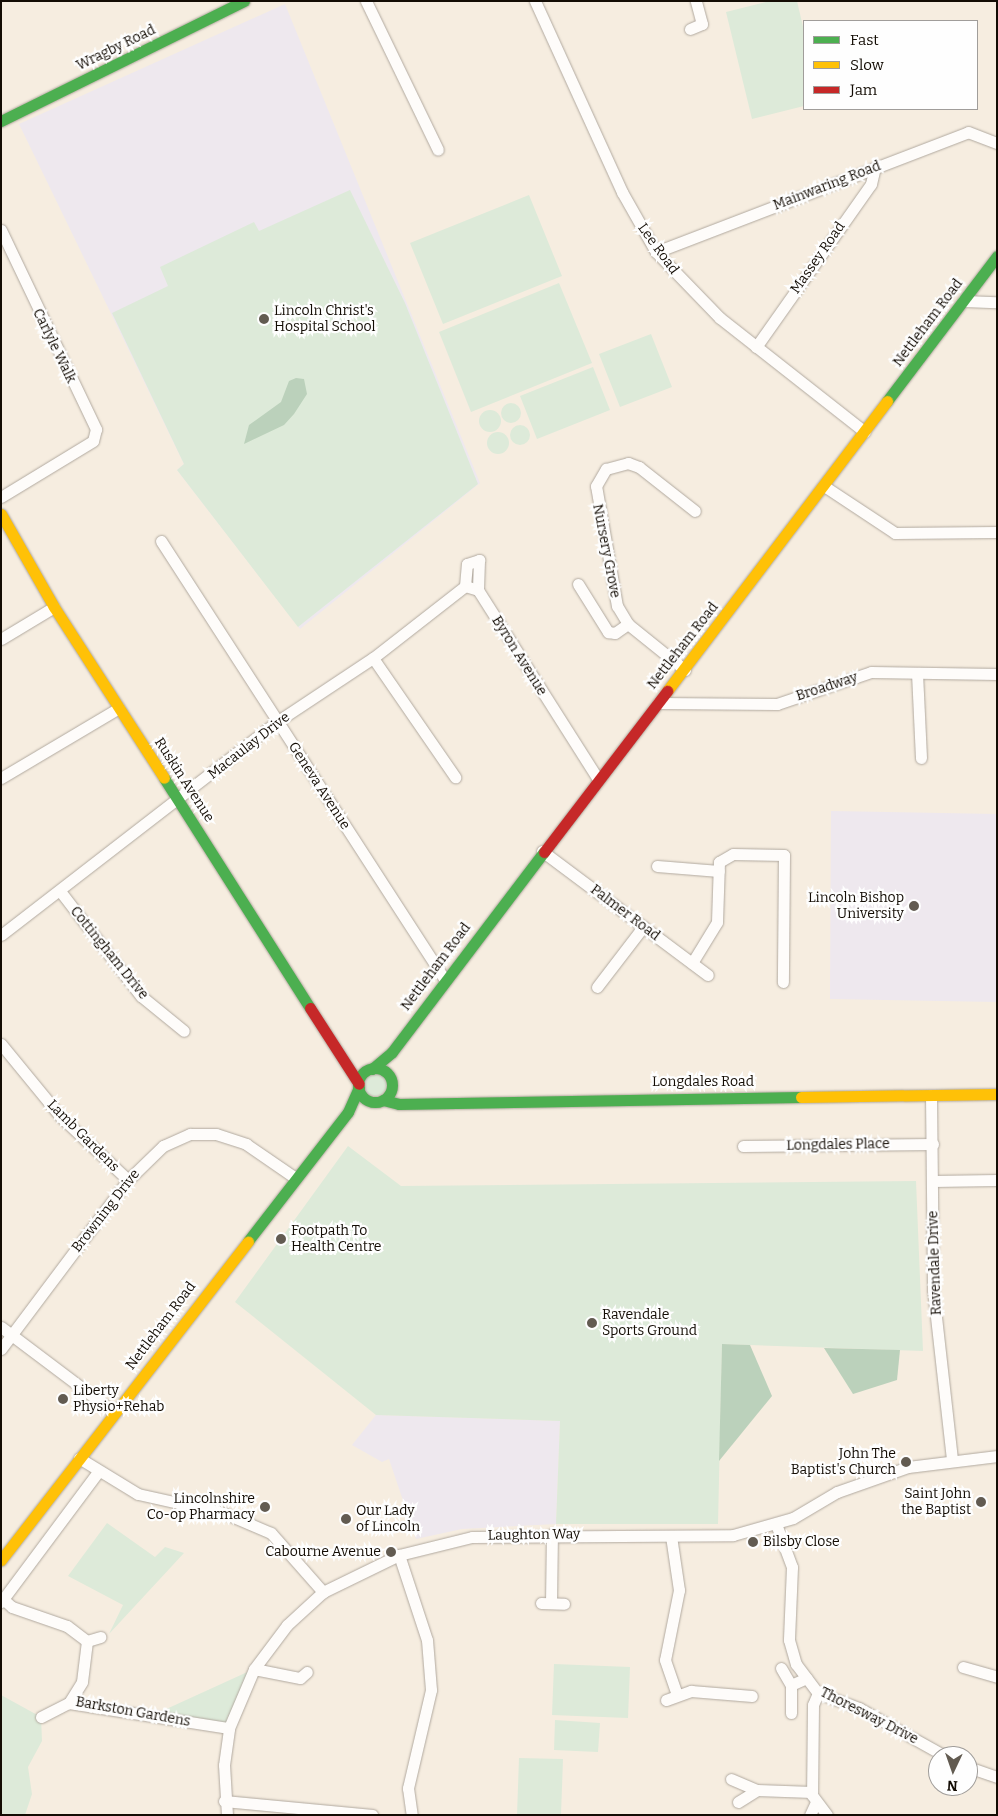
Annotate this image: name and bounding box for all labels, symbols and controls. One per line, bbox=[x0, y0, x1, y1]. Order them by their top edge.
legend bbox=[803, 20, 978, 110]
street label: Wragby Road bbox=[74, 22, 158, 74]
text: Fast bbox=[850, 31, 879, 49]
text: Slow bbox=[850, 56, 884, 74]
text: Jam bbox=[850, 81, 877, 99]
street label: Mainwaring Road bbox=[771, 158, 883, 214]
street label: Massey Road bbox=[787, 219, 849, 297]
street label: Lee Road bbox=[634, 220, 682, 278]
street label: Nettleham Road bbox=[890, 276, 966, 370]
place label: Lincoln Christ's Hospital School bbox=[274, 303, 376, 336]
street label: Carlyle Walk bbox=[29, 306, 79, 386]
marker: Lincoln Christ's Hospital School bbox=[258, 313, 270, 325]
street label: Nursery Grove bbox=[589, 503, 623, 599]
street label: Nettleham Road bbox=[644, 599, 722, 693]
street label: Byron Avenue bbox=[488, 613, 550, 699]
street label: Broadway bbox=[794, 669, 860, 705]
street label: Macaulay Drive bbox=[205, 709, 293, 783]
street label: Ruskin Avenue bbox=[151, 735, 217, 825]
street label: Geneva Avenue bbox=[284, 739, 354, 833]
street label: Palmer Road bbox=[587, 881, 663, 945]
place label: Lincoln Bishop University bbox=[808, 890, 904, 922]
marker: Lincoln Bishop University bbox=[908, 900, 920, 912]
street label: Cottingham Drive bbox=[66, 903, 152, 1003]
street label: Nettleham Road bbox=[398, 920, 474, 1014]
street label: Longdales Road bbox=[652, 1074, 754, 1090]
street label: Lamb Gardens bbox=[44, 1097, 122, 1175]
street label: Longdales Place bbox=[786, 1136, 890, 1154]
street label: Browning Drive bbox=[68, 1166, 144, 1256]
street label: Ravendale Drive bbox=[925, 1210, 945, 1316]
place label: Footpath To Health Centre bbox=[291, 1223, 381, 1256]
marker: Footpath To Health Centre bbox=[275, 1233, 287, 1245]
street label: Nettleham Road bbox=[123, 1279, 199, 1373]
place label: Ravendale Sports Ground bbox=[602, 1307, 697, 1340]
marker: Ravendale Sports Ground bbox=[586, 1317, 598, 1329]
place label: Liberty Physio+Rehab bbox=[73, 1383, 164, 1415]
marker: Liberty Physio+Rehab bbox=[57, 1393, 69, 1405]
place label: John The Baptist's Church bbox=[791, 1446, 896, 1478]
marker: John The Baptist's Church bbox=[900, 1456, 912, 1468]
place label: Saint John the Baptist bbox=[901, 1486, 971, 1518]
place label: Lincolnshire Co-op Pharmacy bbox=[147, 1491, 255, 1524]
marker: Saint John the Baptist bbox=[975, 1496, 987, 1508]
marker: Lincolnshire Co-op Pharmacy bbox=[259, 1501, 271, 1513]
place label: Our Lady of Lincoln bbox=[356, 1503, 420, 1535]
marker: Our Lady of Lincoln bbox=[340, 1513, 352, 1525]
street label: Laughton Way bbox=[488, 1526, 580, 1544]
place label: Bilsby Close bbox=[763, 1534, 840, 1550]
marker: Bilsby Close bbox=[747, 1536, 759, 1548]
place label: Cabourne Avenue bbox=[265, 1544, 381, 1560]
marker: Cabourne Avenue bbox=[385, 1546, 397, 1558]
street label: Thoresway Drive bbox=[817, 1684, 921, 1748]
street label: Barkston Gardens bbox=[74, 1694, 192, 1730]
north arrow bbox=[928, 1746, 978, 1796]
text: N bbox=[946, 1777, 958, 1794]

